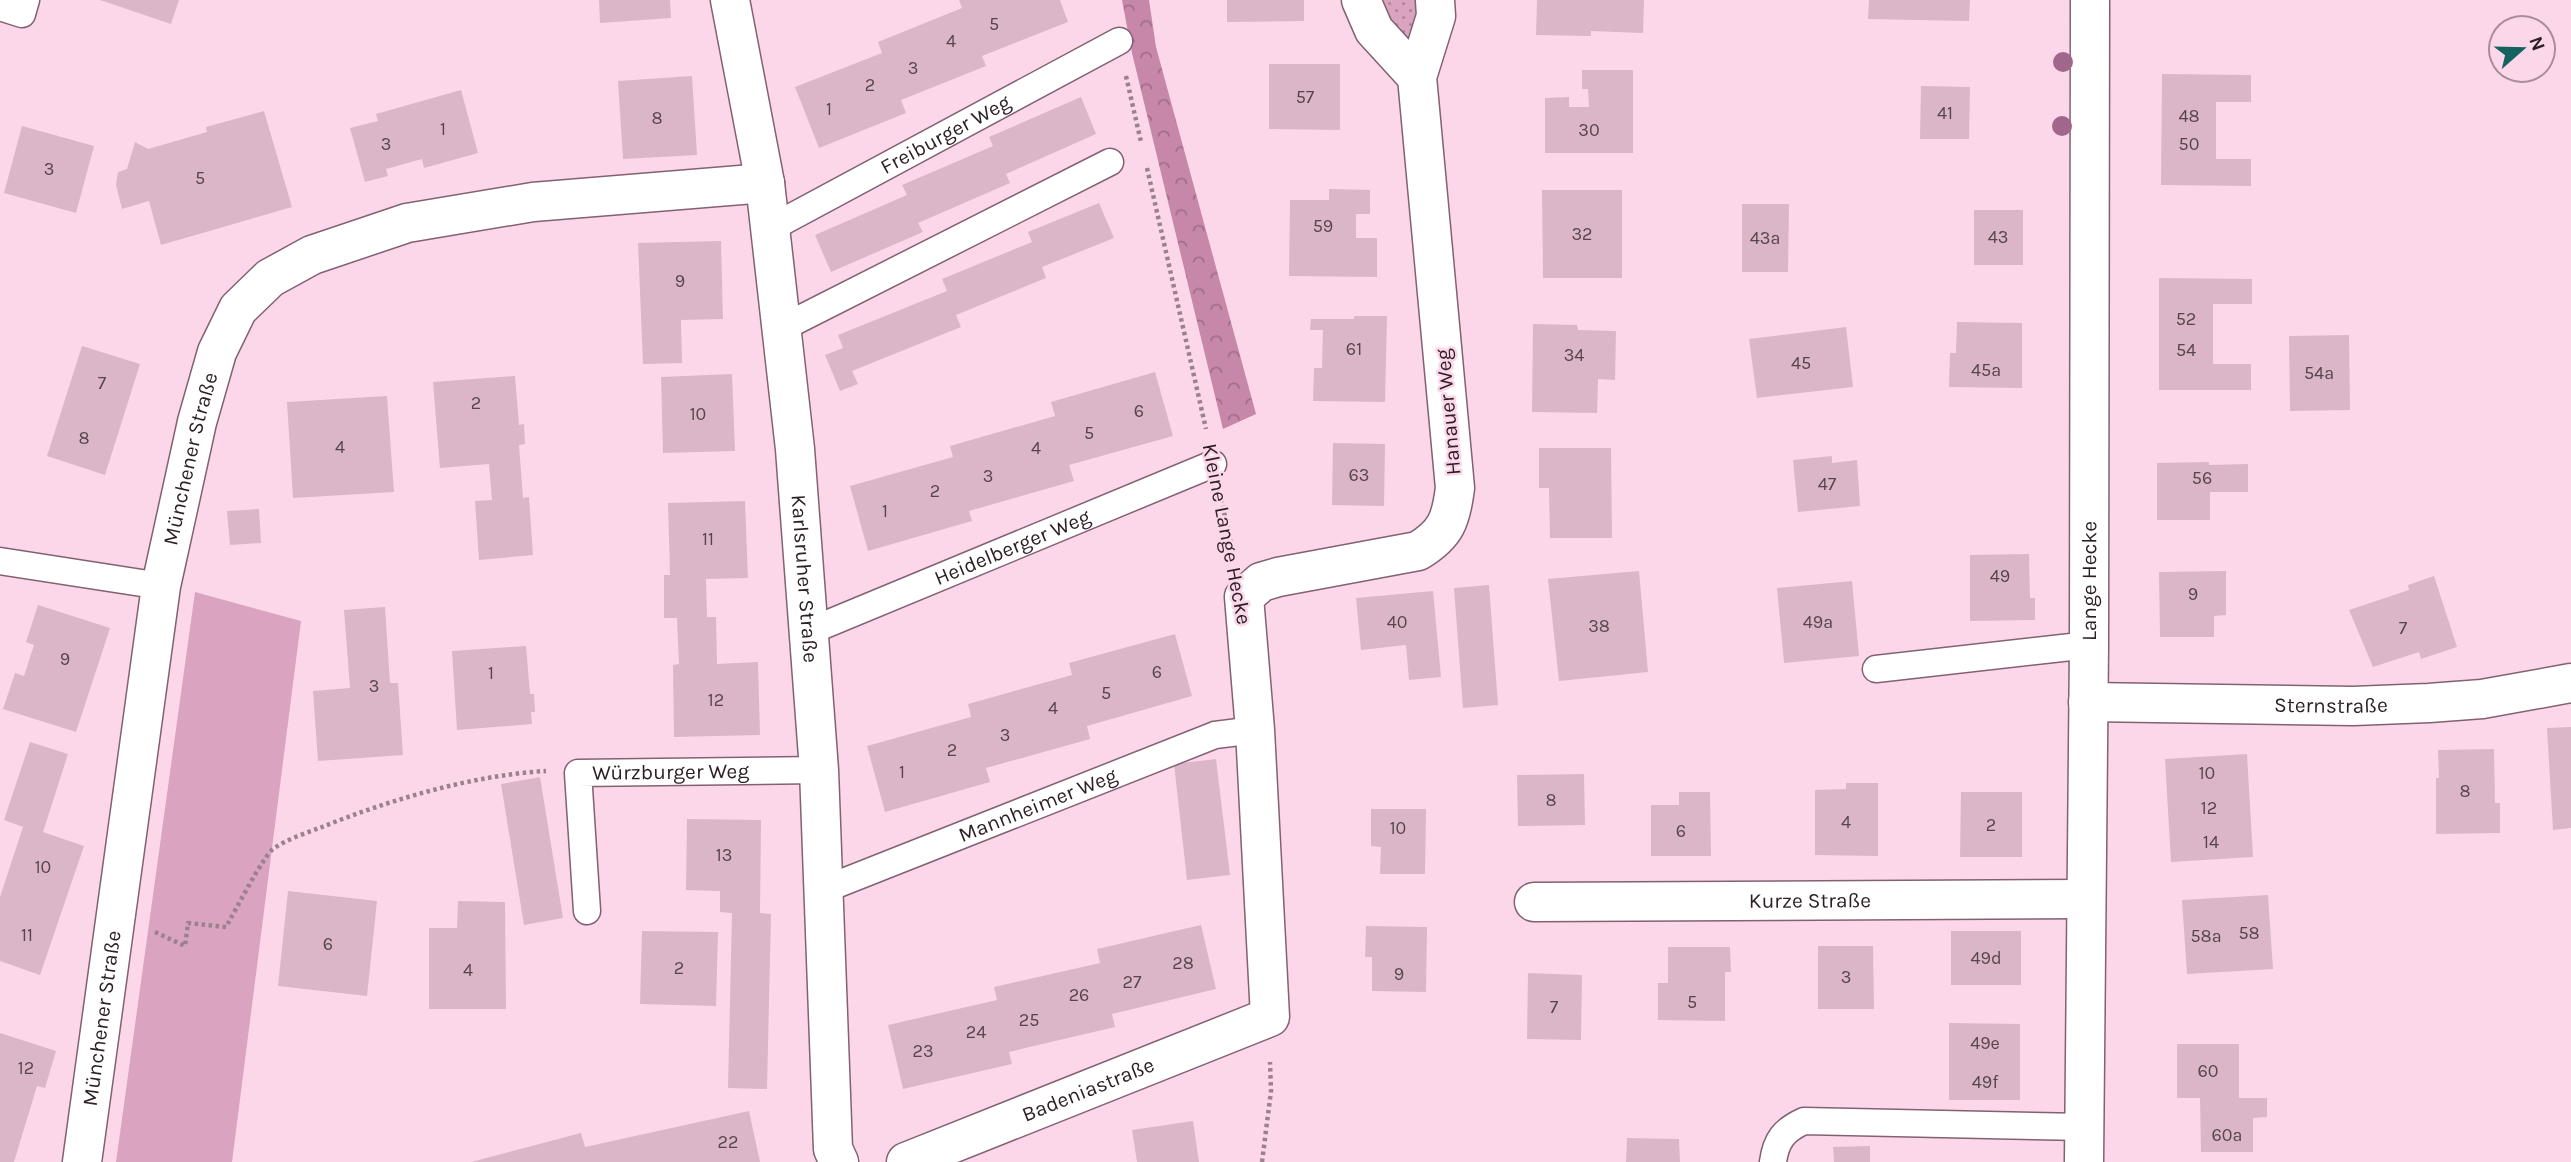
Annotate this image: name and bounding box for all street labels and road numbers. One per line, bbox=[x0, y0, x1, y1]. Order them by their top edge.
street label: Freiburger Weg bbox=[876, 90, 1015, 179]
street label: Hanauer Weg bbox=[1431, 348, 1465, 476]
street label: Münchener Straße bbox=[158, 369, 223, 547]
street label: Kleine Lange Hecke bbox=[1198, 441, 1256, 627]
street label: Karlsruher Straße bbox=[786, 494, 823, 664]
street label: Heidelberger Weg bbox=[931, 504, 1094, 590]
street label: Lange Hecke bbox=[2077, 521, 2101, 641]
street label: Sternstraße bbox=[2274, 693, 2388, 718]
street label: Würzburger Weg bbox=[592, 759, 749, 785]
street label: Mannheimer Weg bbox=[955, 763, 1121, 847]
street label: Kurze Straße bbox=[1749, 888, 1871, 913]
street label: Münchener Straße bbox=[78, 929, 126, 1108]
street label: Badeniastraße bbox=[1019, 1052, 1158, 1127]

